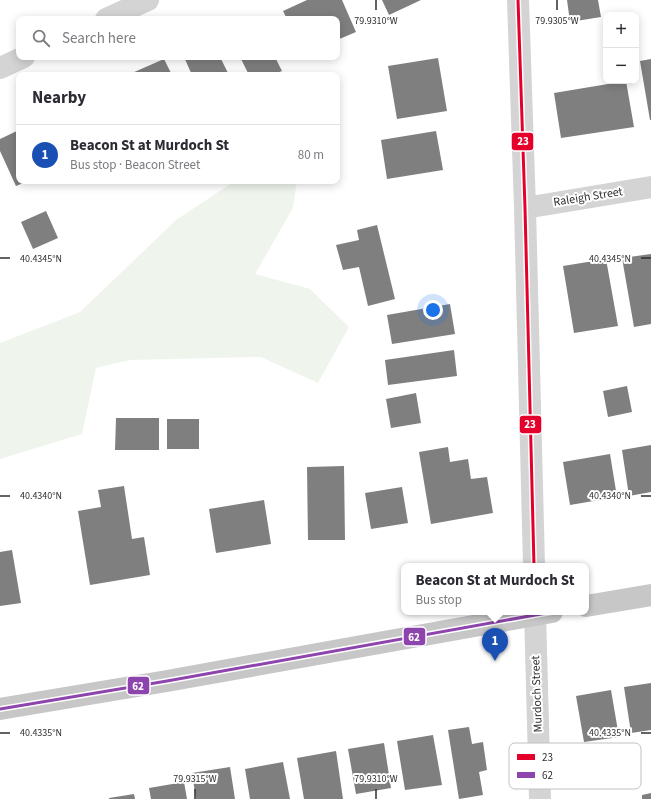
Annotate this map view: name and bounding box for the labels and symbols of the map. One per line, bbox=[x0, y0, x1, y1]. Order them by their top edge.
text: 79.9310°W bbox=[354, 14, 398, 28]
text: 79.9305°W bbox=[535, 14, 579, 28]
line badge: 23 bbox=[511, 132, 534, 151]
text: 23 bbox=[517, 134, 529, 149]
street label: Raleigh Street bbox=[552, 183, 624, 211]
text: 40.4345°N bbox=[20, 252, 62, 266]
text: 40.4345°N bbox=[589, 252, 631, 266]
your location bbox=[423, 300, 443, 320]
line badge: 23 bbox=[519, 415, 542, 434]
text: 23 bbox=[524, 417, 536, 432]
text: 40.4340°N bbox=[20, 489, 62, 503]
text: 40.4340°N bbox=[589, 489, 631, 503]
line badge: 62 bbox=[403, 627, 426, 646]
pin: 1 bbox=[482, 628, 508, 661]
text: 62 bbox=[408, 630, 420, 645]
street label: Murdoch Street bbox=[527, 655, 547, 733]
line badge: 62 bbox=[127, 676, 150, 695]
text: 62 bbox=[132, 679, 144, 694]
text: 40.4335°N bbox=[20, 726, 62, 740]
text: 40.4335°N bbox=[589, 726, 631, 740]
legend bbox=[509, 743, 641, 789]
text: 23 bbox=[542, 750, 553, 765]
text: 62 bbox=[542, 768, 553, 783]
text: 79.9315°W bbox=[173, 772, 217, 786]
text: 79.9310°W bbox=[354, 772, 398, 786]

